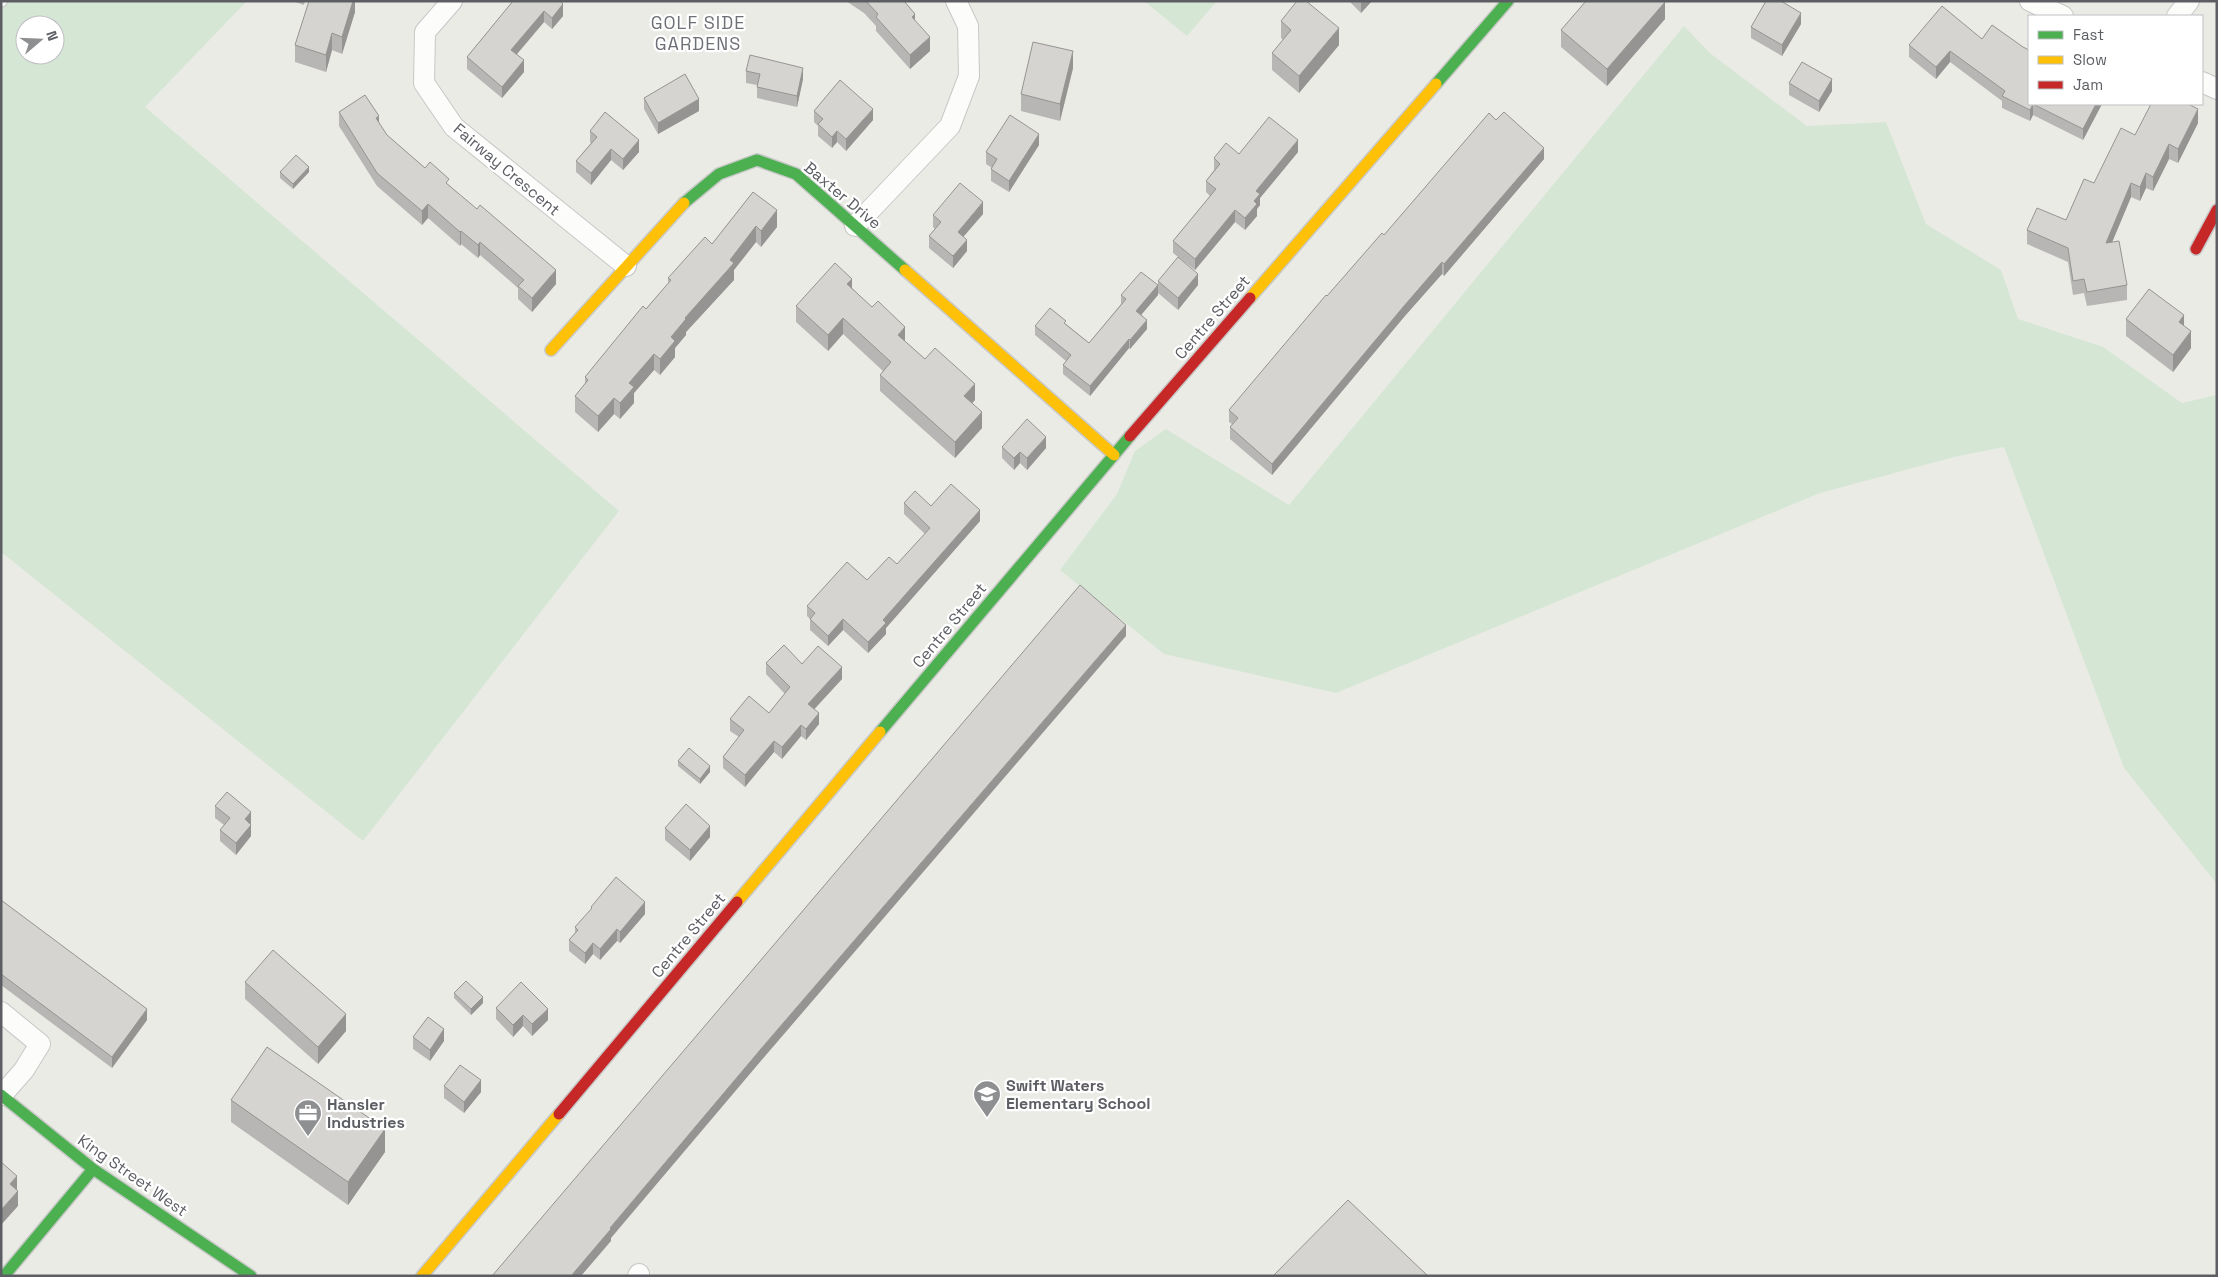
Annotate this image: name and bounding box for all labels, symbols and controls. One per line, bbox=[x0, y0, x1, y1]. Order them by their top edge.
district label: GOLF SIDE GARDENS bbox=[651, 11, 745, 55]
north arrow bbox=[15, 15, 65, 65]
legend bbox=[2028, 15, 2203, 105]
text: Fast bbox=[2073, 25, 2104, 44]
text: N bbox=[42, 28, 62, 43]
text: Slow bbox=[2073, 50, 2107, 69]
text: Jam bbox=[2073, 75, 2103, 94]
street label: Fairway Crescent bbox=[449, 119, 564, 220]
street label: Baxter Drive bbox=[800, 157, 886, 234]
street label: Centre Street bbox=[1170, 271, 1255, 364]
street label: Centre Street bbox=[908, 578, 991, 672]
street label: Centre Street bbox=[647, 888, 730, 982]
place label: Swift Waters Elementary School bbox=[1006, 1075, 1150, 1114]
school or university icon: Swift Waters Elementary School bbox=[972, 1079, 1002, 1118]
place label: Hansler Industries bbox=[327, 1094, 405, 1133]
office icon: Hansler Industries bbox=[293, 1098, 323, 1137]
street label: King Street West bbox=[74, 1130, 192, 1221]

